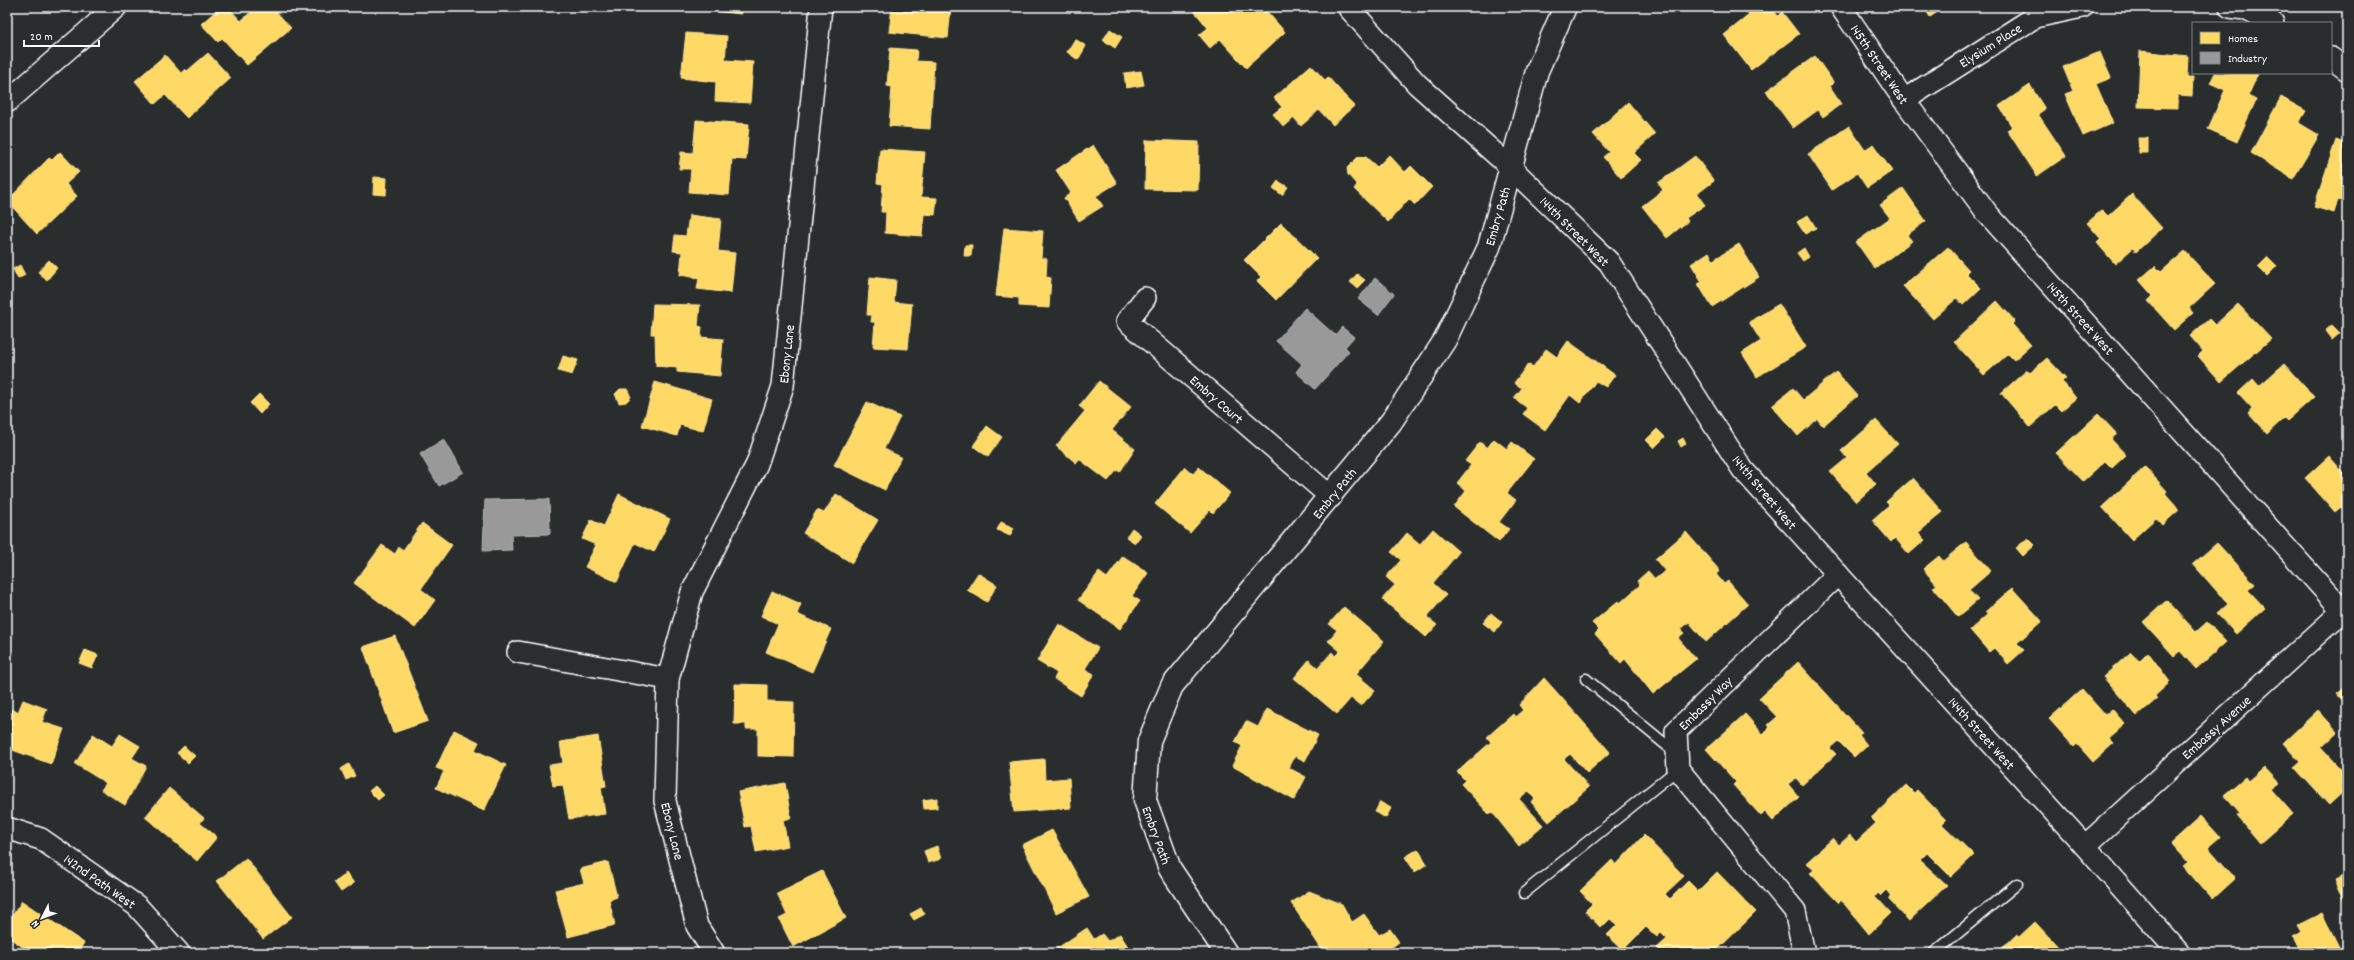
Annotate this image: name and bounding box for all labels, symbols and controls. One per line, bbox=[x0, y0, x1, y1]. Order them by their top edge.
street label: Elysium Place bbox=[1956, 19, 2026, 74]
street label: 145th Street West bbox=[1844, 21, 1913, 109]
scale bar bbox=[24, 22, 99, 48]
legend bbox=[2192, 22, 2332, 74]
text: 20 m bbox=[30, 29, 53, 46]
text: Homes bbox=[2228, 31, 2258, 48]
text: Industry bbox=[2228, 51, 2268, 68]
street label: Embry Path bbox=[1481, 185, 1517, 248]
street label: 144th Street West bbox=[1534, 193, 1613, 272]
street label: 145th Street West bbox=[2041, 278, 2118, 360]
street label: Ebony Lane bbox=[775, 324, 801, 385]
street label: Embry Court bbox=[1184, 371, 1247, 430]
street label: 144th Street West bbox=[1726, 452, 1801, 535]
street label: Embry Path bbox=[1309, 464, 1362, 524]
street label: Embassy Way bbox=[1675, 673, 1738, 736]
street label: Embassy Avenue bbox=[2178, 692, 2257, 765]
street label: 144th Street West bbox=[1942, 693, 2019, 775]
street label: Ebony Lane bbox=[654, 800, 688, 862]
street label: Embry Path bbox=[1135, 804, 1175, 868]
street label: 142nd Path West bbox=[59, 850, 139, 915]
north arrow bbox=[22, 898, 62, 938]
text: N bbox=[28, 916, 44, 931]

